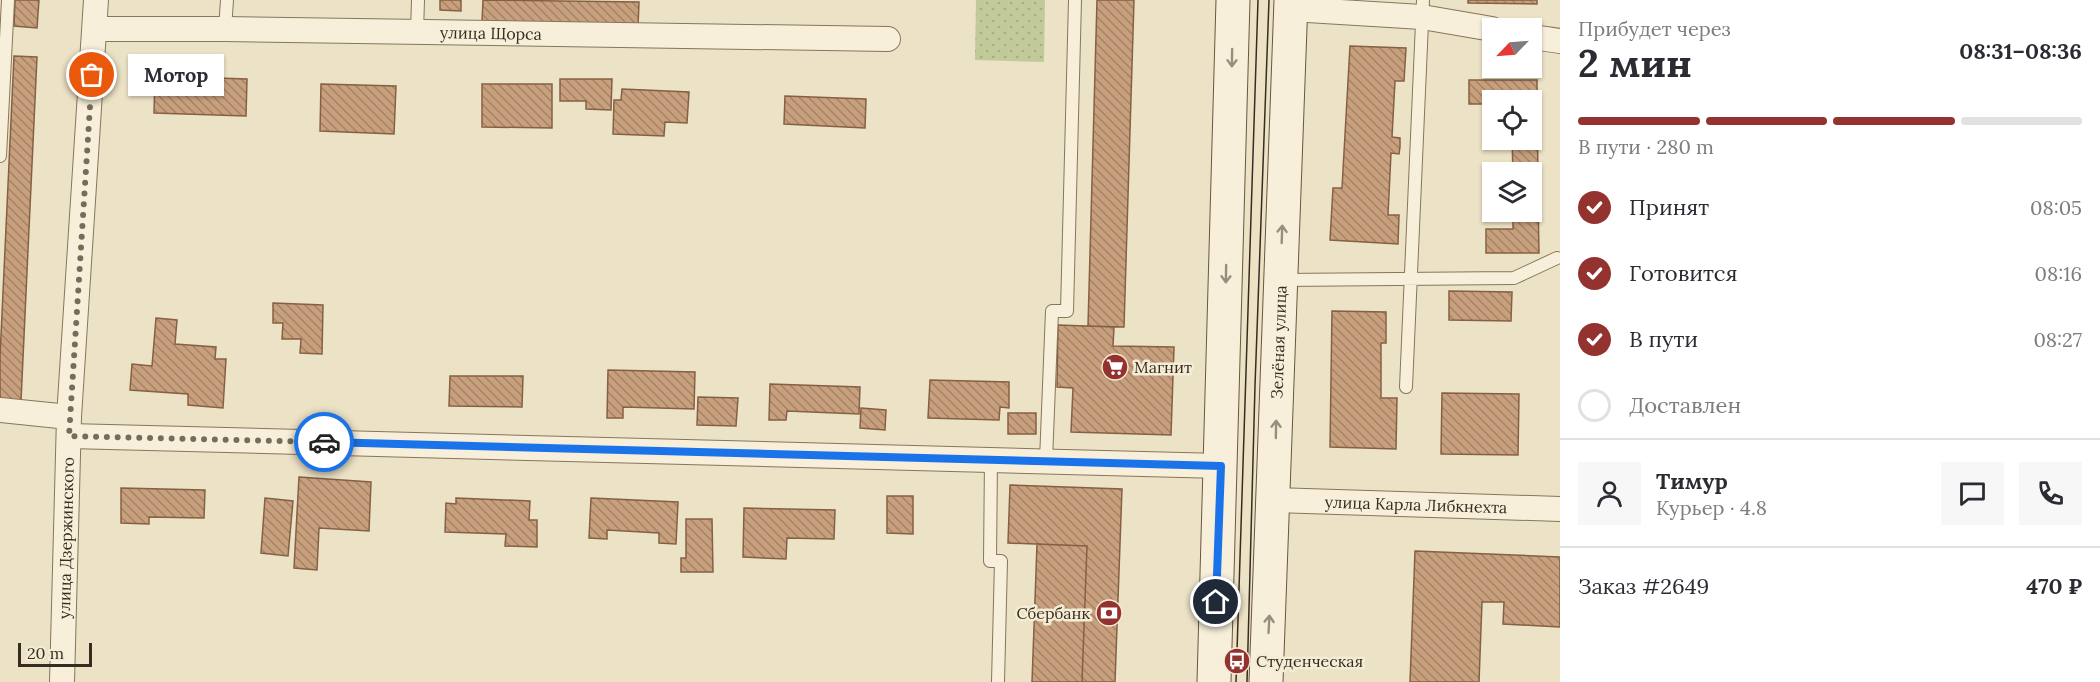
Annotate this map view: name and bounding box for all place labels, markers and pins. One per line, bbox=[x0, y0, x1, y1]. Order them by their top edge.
pin bbox=[66, 49, 117, 100]
callout: Мотор bbox=[128, 54, 224, 96]
supermarket icon: Магнит bbox=[1100, 352, 1130, 382]
place label: Магнит bbox=[1134, 357, 1192, 377]
pin bbox=[1190, 576, 1241, 627]
bank icon: Сбербанк bbox=[1094, 598, 1124, 628]
place label: Сбербанк bbox=[1016, 603, 1090, 623]
bus stop icon: Студенческая bbox=[1222, 646, 1252, 676]
place label: Студенческая bbox=[1256, 651, 1363, 671]

